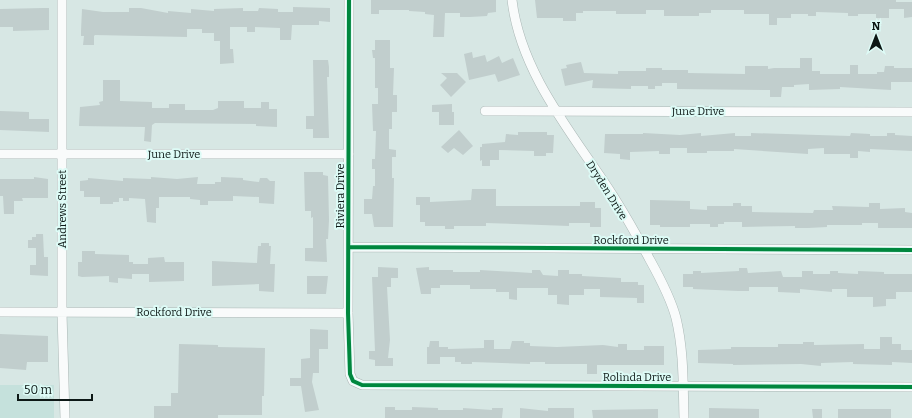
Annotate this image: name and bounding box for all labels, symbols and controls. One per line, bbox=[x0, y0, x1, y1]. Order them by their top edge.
north arrow bbox=[856, 16, 896, 56]
text: N bbox=[872, 20, 881, 33]
street label: June Drive bbox=[671, 105, 724, 118]
street label: June Drive bbox=[147, 148, 200, 161]
street label: Dryden Drive bbox=[583, 158, 630, 222]
street label: Riviera Drive bbox=[334, 163, 347, 229]
street label: Andrews Street bbox=[56, 170, 69, 248]
street label: Rockford Drive bbox=[593, 234, 669, 247]
street label: Rockford Drive bbox=[136, 306, 212, 319]
street label: Rolinda Drive bbox=[603, 371, 671, 384]
scale bar bbox=[18, 376, 92, 402]
text: 50 m bbox=[24, 383, 53, 397]

